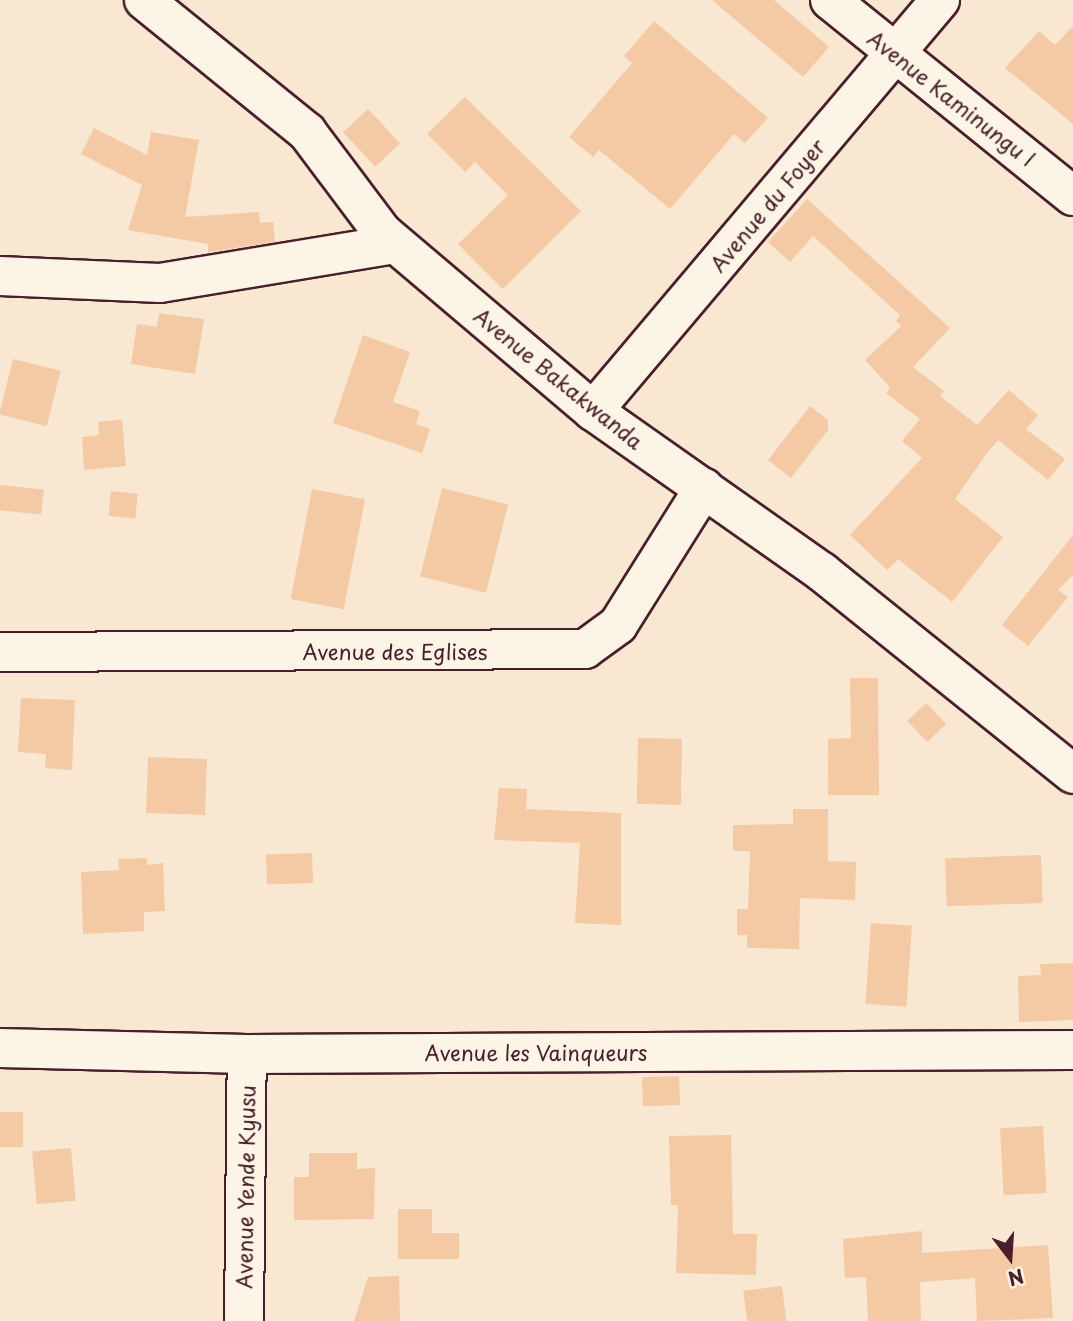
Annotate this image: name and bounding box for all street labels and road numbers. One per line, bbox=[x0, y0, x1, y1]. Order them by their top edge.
street label: Avenue Kaminungu I bbox=[863, 25, 1041, 171]
street label: Avenue du Foyer bbox=[704, 133, 830, 277]
street label: Avenue Bakakwanda bbox=[470, 302, 648, 454]
street label: Avenue des Eglises bbox=[302, 638, 488, 664]
street label: Avenue les Vainqueurs bbox=[424, 1039, 648, 1065]
street label: Avenue Yende Kyusu bbox=[231, 1085, 259, 1289]

